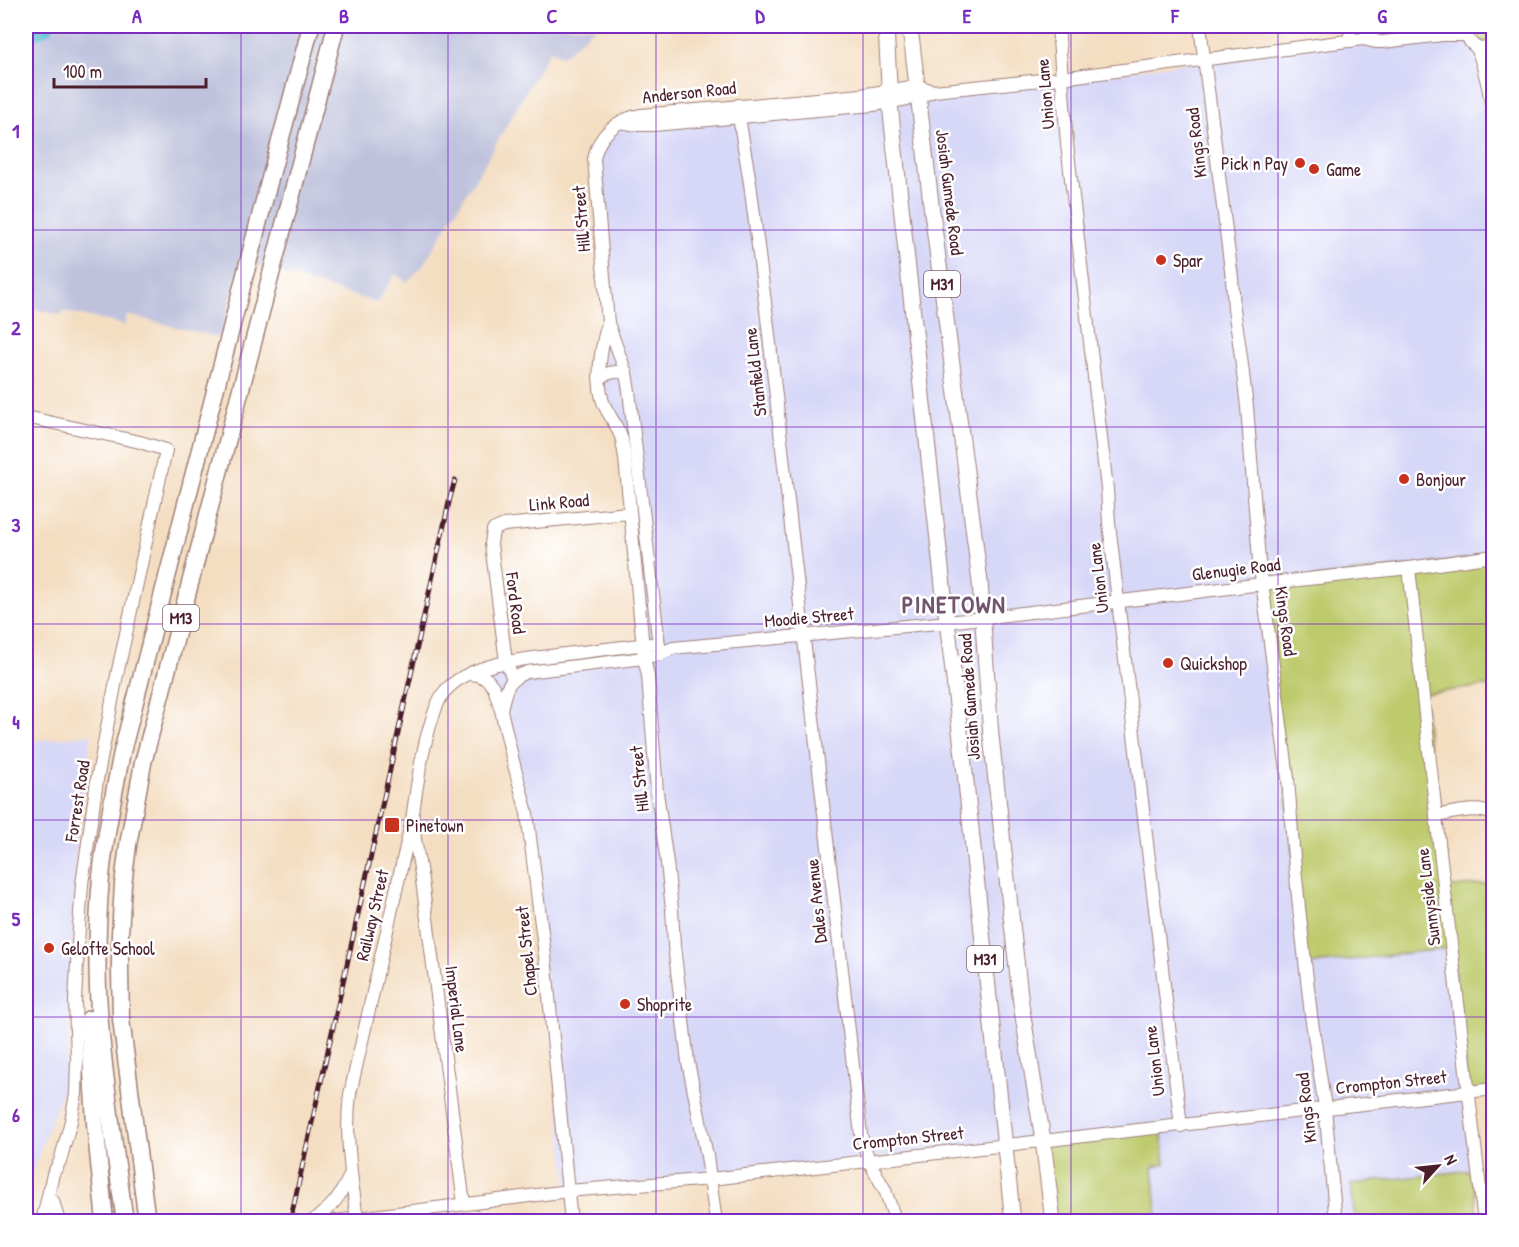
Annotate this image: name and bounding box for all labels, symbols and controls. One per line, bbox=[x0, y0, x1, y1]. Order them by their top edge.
text: A bbox=[132, 2, 142, 29]
text: B bbox=[339, 2, 349, 29]
text: C bbox=[547, 2, 558, 29]
text: D bbox=[755, 2, 765, 29]
text: E bbox=[963, 2, 972, 29]
text: F bbox=[1170, 2, 1180, 29]
text: G bbox=[1377, 2, 1387, 29]
scale bar bbox=[54, 51, 206, 89]
street label: Union Lane bbox=[1029, 58, 1061, 130]
text: 100 m bbox=[63, 59, 102, 84]
street label: Anderson Road bbox=[641, 75, 737, 109]
street label: Kings Road bbox=[1179, 107, 1213, 179]
text: 1 bbox=[12, 117, 20, 144]
street label: Josiah Gumede Road bbox=[930, 128, 970, 256]
place label: Pick n Pay bbox=[1221, 151, 1288, 176]
marker: Pick n Pay bbox=[1293, 156, 1307, 170]
place label: Game bbox=[1326, 157, 1361, 182]
marker: Game bbox=[1307, 162, 1321, 176]
street label: Hill Street bbox=[566, 184, 596, 253]
place label: Spar bbox=[1173, 248, 1203, 273]
marker: Spar bbox=[1154, 253, 1168, 267]
road number: M31 bbox=[924, 271, 960, 297]
text: 2 bbox=[11, 314, 21, 341]
street label: Stanfield Lane bbox=[737, 326, 773, 418]
place label: Bonjour bbox=[1416, 467, 1466, 492]
marker: Bonjour bbox=[1397, 472, 1411, 486]
street label: Link Road bbox=[528, 487, 590, 517]
text: 3 bbox=[12, 511, 21, 538]
street label: Union Lane bbox=[1081, 541, 1115, 615]
street label: Glenugie Road bbox=[1190, 551, 1282, 587]
street label: Ford Road bbox=[500, 570, 532, 635]
street label: Kings Road bbox=[1269, 585, 1303, 657]
district label: PINETOWN bbox=[902, 588, 1006, 620]
street label: Moodie Street bbox=[763, 601, 855, 633]
road number: M13 bbox=[163, 605, 199, 631]
street label: Josiah Gumede Road bbox=[952, 633, 986, 761]
place label: Quickshop bbox=[1180, 651, 1247, 676]
marker: Quickshop bbox=[1161, 656, 1175, 670]
text: 4 bbox=[12, 708, 20, 735]
street label: Hill Street bbox=[623, 744, 655, 813]
street label: Forrest Road bbox=[58, 759, 96, 844]
place label: Pinetown bbox=[406, 813, 464, 838]
marker: Pinetown bbox=[383, 816, 401, 834]
street label: Sunnyside Lane bbox=[1410, 847, 1446, 947]
street label: Dales Avenue bbox=[799, 858, 833, 944]
street label: Railway Street bbox=[349, 866, 395, 963]
street label: Chapel Street bbox=[509, 904, 543, 997]
text: 5 bbox=[12, 905, 21, 932]
place label: Gelofte School bbox=[61, 936, 155, 961]
marker: Gelofte School bbox=[42, 941, 56, 955]
road number: M31 bbox=[967, 946, 1003, 972]
street label: Imperial Lane bbox=[439, 964, 475, 1054]
place label: Shoprite bbox=[637, 992, 692, 1017]
marker: Shoprite bbox=[618, 997, 632, 1011]
street label: Union Lane bbox=[1137, 1024, 1171, 1098]
street label: Crompton Street bbox=[1334, 1064, 1449, 1100]
street label: Kings Road bbox=[1289, 1072, 1323, 1144]
text: 6 bbox=[12, 1101, 20, 1128]
street label: Crompton Street bbox=[851, 1120, 966, 1156]
north arrow bbox=[1408, 1136, 1468, 1196]
text: N bbox=[1440, 1150, 1463, 1168]

